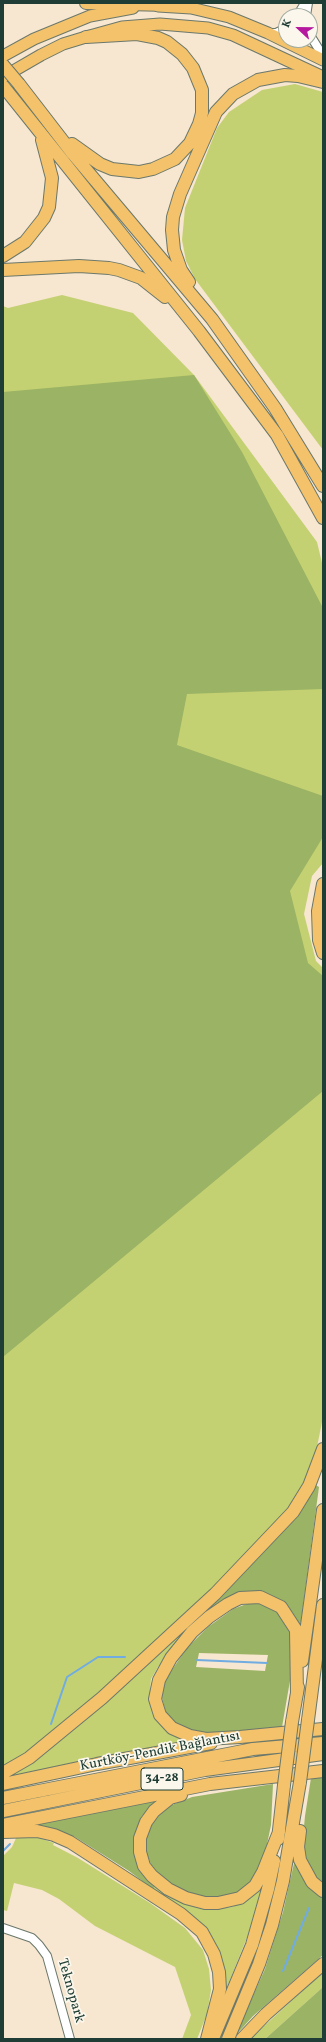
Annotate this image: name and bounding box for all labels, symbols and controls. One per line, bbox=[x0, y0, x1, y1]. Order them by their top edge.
north arrow bbox=[278, 8, 318, 48]
text: K bbox=[279, 17, 296, 30]
street label: Kurtköy-Pendik Bağlantısı bbox=[79, 1728, 241, 1776]
road number: 34-28 bbox=[141, 1768, 183, 1790]
street label: Teknopark bbox=[53, 1957, 87, 2025]

